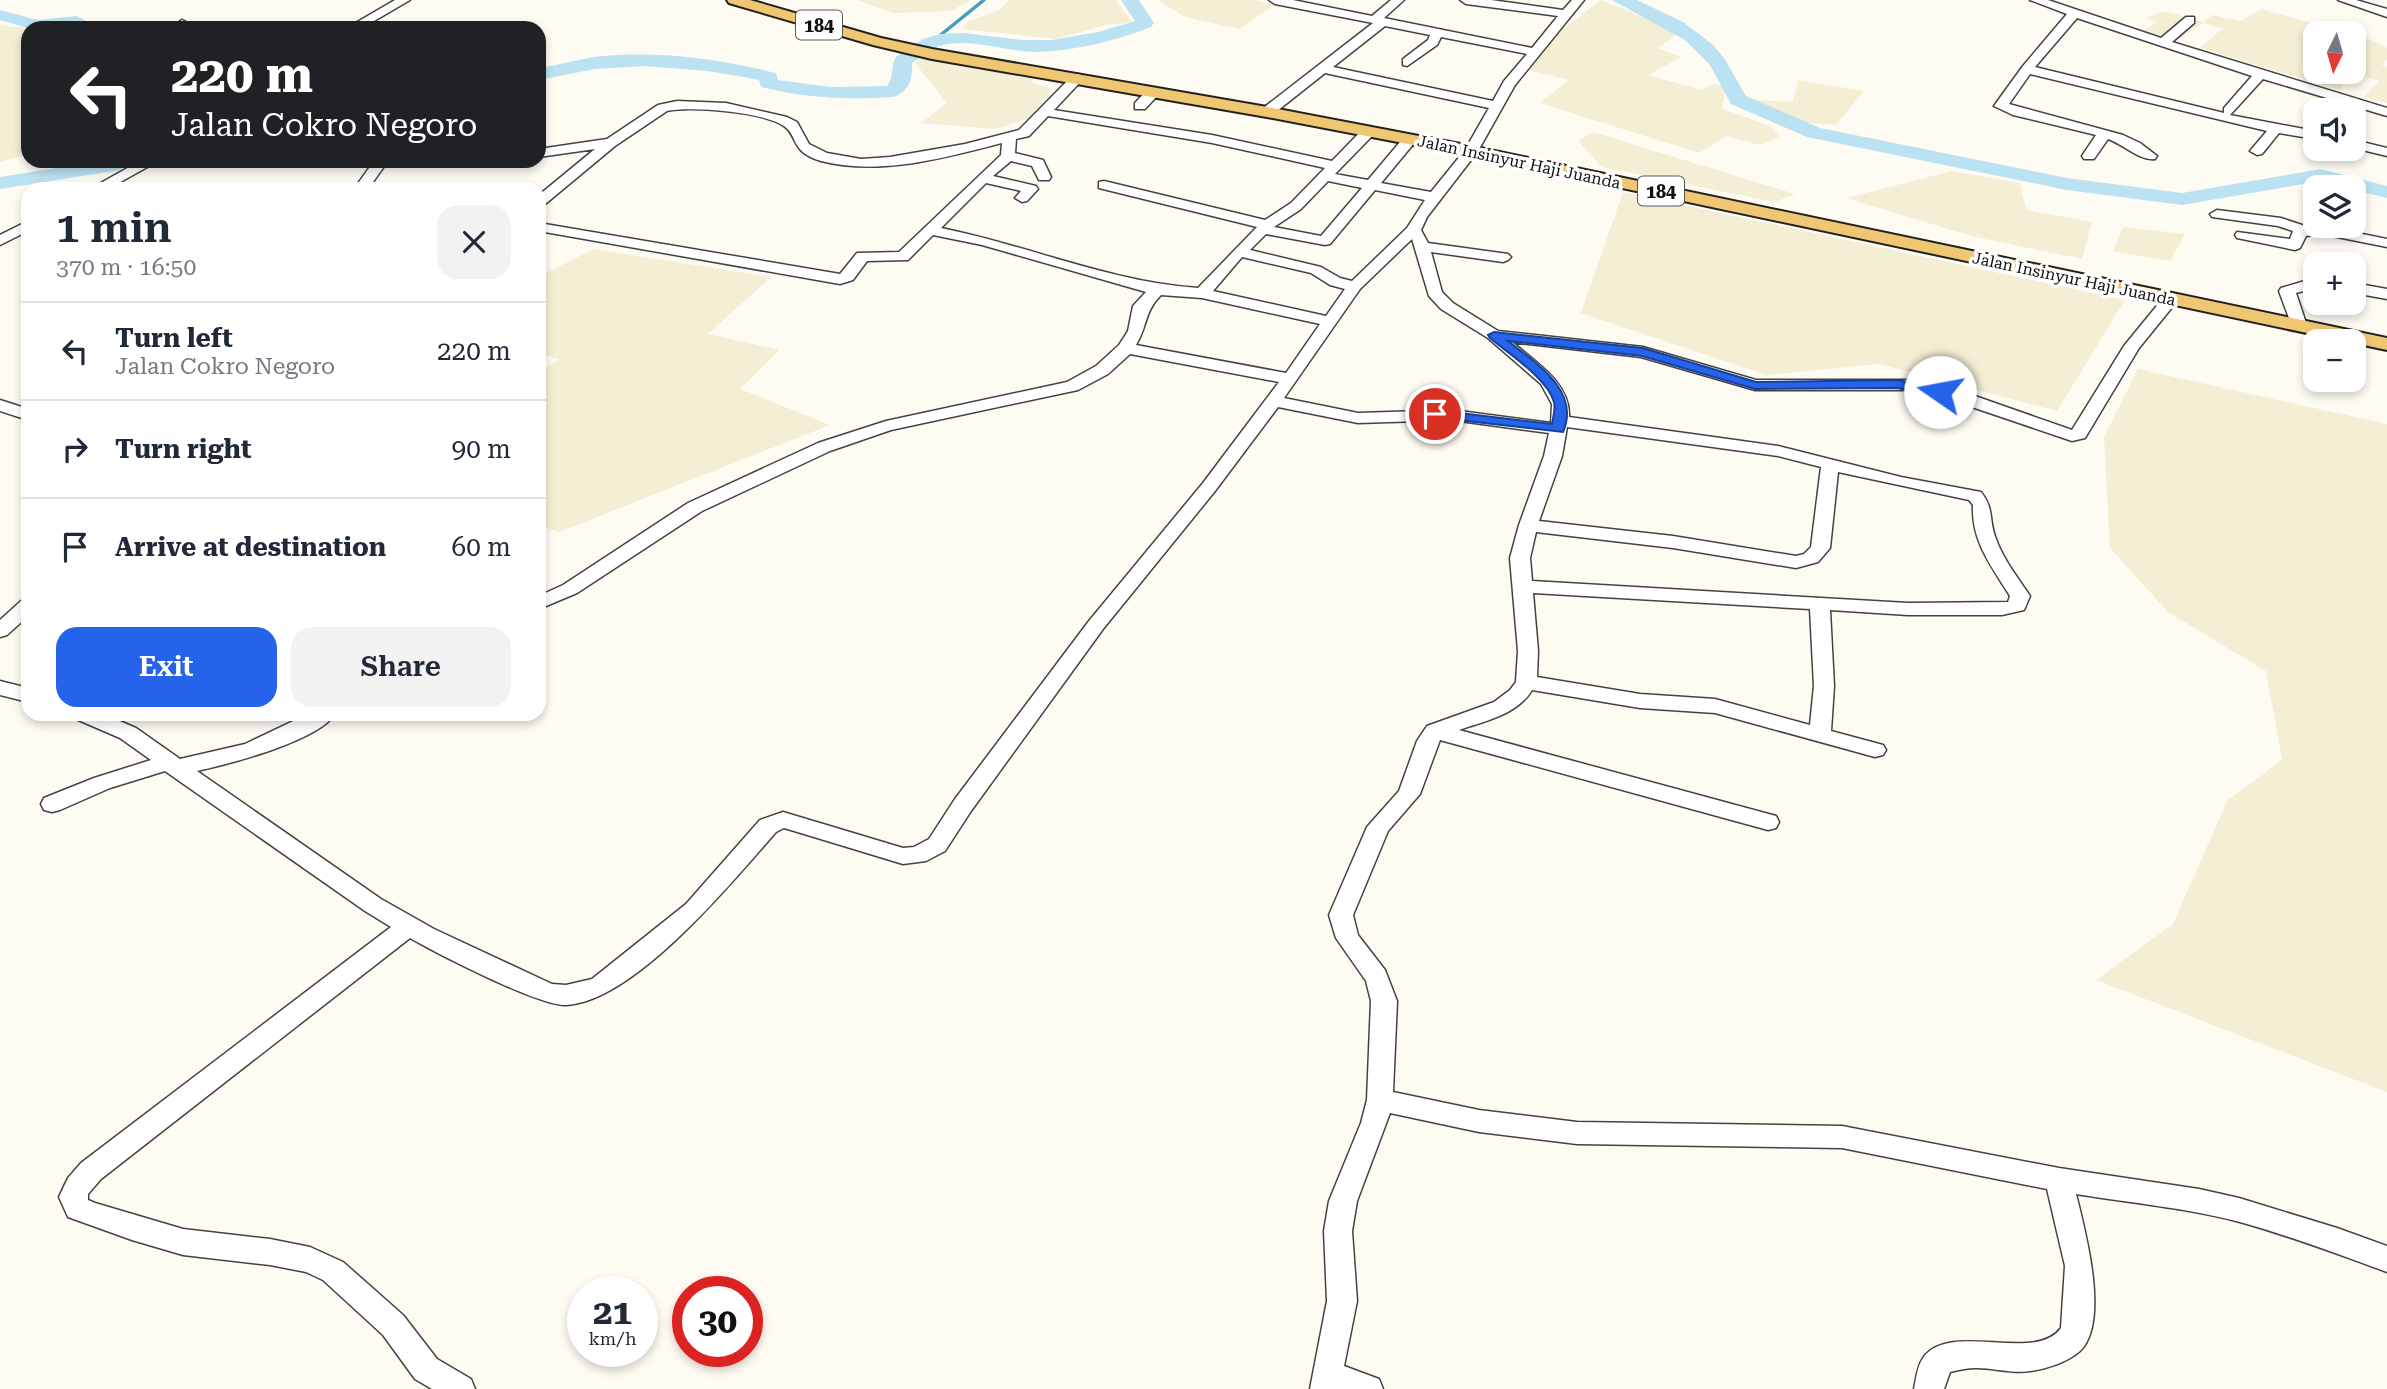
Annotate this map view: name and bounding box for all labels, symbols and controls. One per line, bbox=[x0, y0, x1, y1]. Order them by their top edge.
road number: 184 bbox=[796, 10, 842, 40]
north arrow bbox=[2303, 21, 2366, 84]
map controls bbox=[2303, 21, 2366, 392]
text: 220 m bbox=[171, 47, 313, 104]
icon: left bbox=[56, 49, 147, 140]
button: sound bbox=[2303, 98, 2366, 161]
text: Jalan Cokro Negoro bbox=[171, 106, 477, 144]
street label: Jalan Insinyur Haji Juanda bbox=[1416, 131, 1623, 193]
button: layers bbox=[2303, 175, 2366, 238]
road number: 184 bbox=[1638, 176, 1684, 206]
text: 1 min bbox=[56, 203, 172, 252]
button: close bbox=[437, 205, 511, 279]
street label: Jalan Insinyur Haji Juanda bbox=[1971, 248, 2178, 310]
button: + bbox=[2303, 252, 2366, 315]
text: 370 m · 16:50 bbox=[56, 254, 196, 281]
text: Turn left bbox=[115, 323, 233, 353]
button: − bbox=[2303, 329, 2366, 392]
icon: left bbox=[56, 332, 94, 370]
text: 220 m bbox=[437, 336, 511, 366]
text: Jalan Cokro Negoro bbox=[115, 353, 335, 380]
position arrow bbox=[1903, 355, 1977, 429]
pin bbox=[1405, 384, 1465, 444]
icon: arrive bbox=[1416, 395, 1454, 433]
icon: right bbox=[56, 430, 94, 468]
text: Turn right bbox=[115, 434, 251, 464]
text: 90 m bbox=[452, 434, 511, 464]
icon: arrive bbox=[56, 528, 94, 566]
text: Arrive at destination bbox=[115, 532, 386, 562]
text: 60 m bbox=[452, 532, 511, 562]
button: Exit bbox=[56, 627, 277, 707]
button: Share bbox=[291, 627, 511, 707]
speed limit sign: 30 bbox=[672, 1276, 763, 1367]
text: 21 bbox=[593, 1292, 632, 1333]
text: km/h bbox=[588, 1328, 637, 1349]

